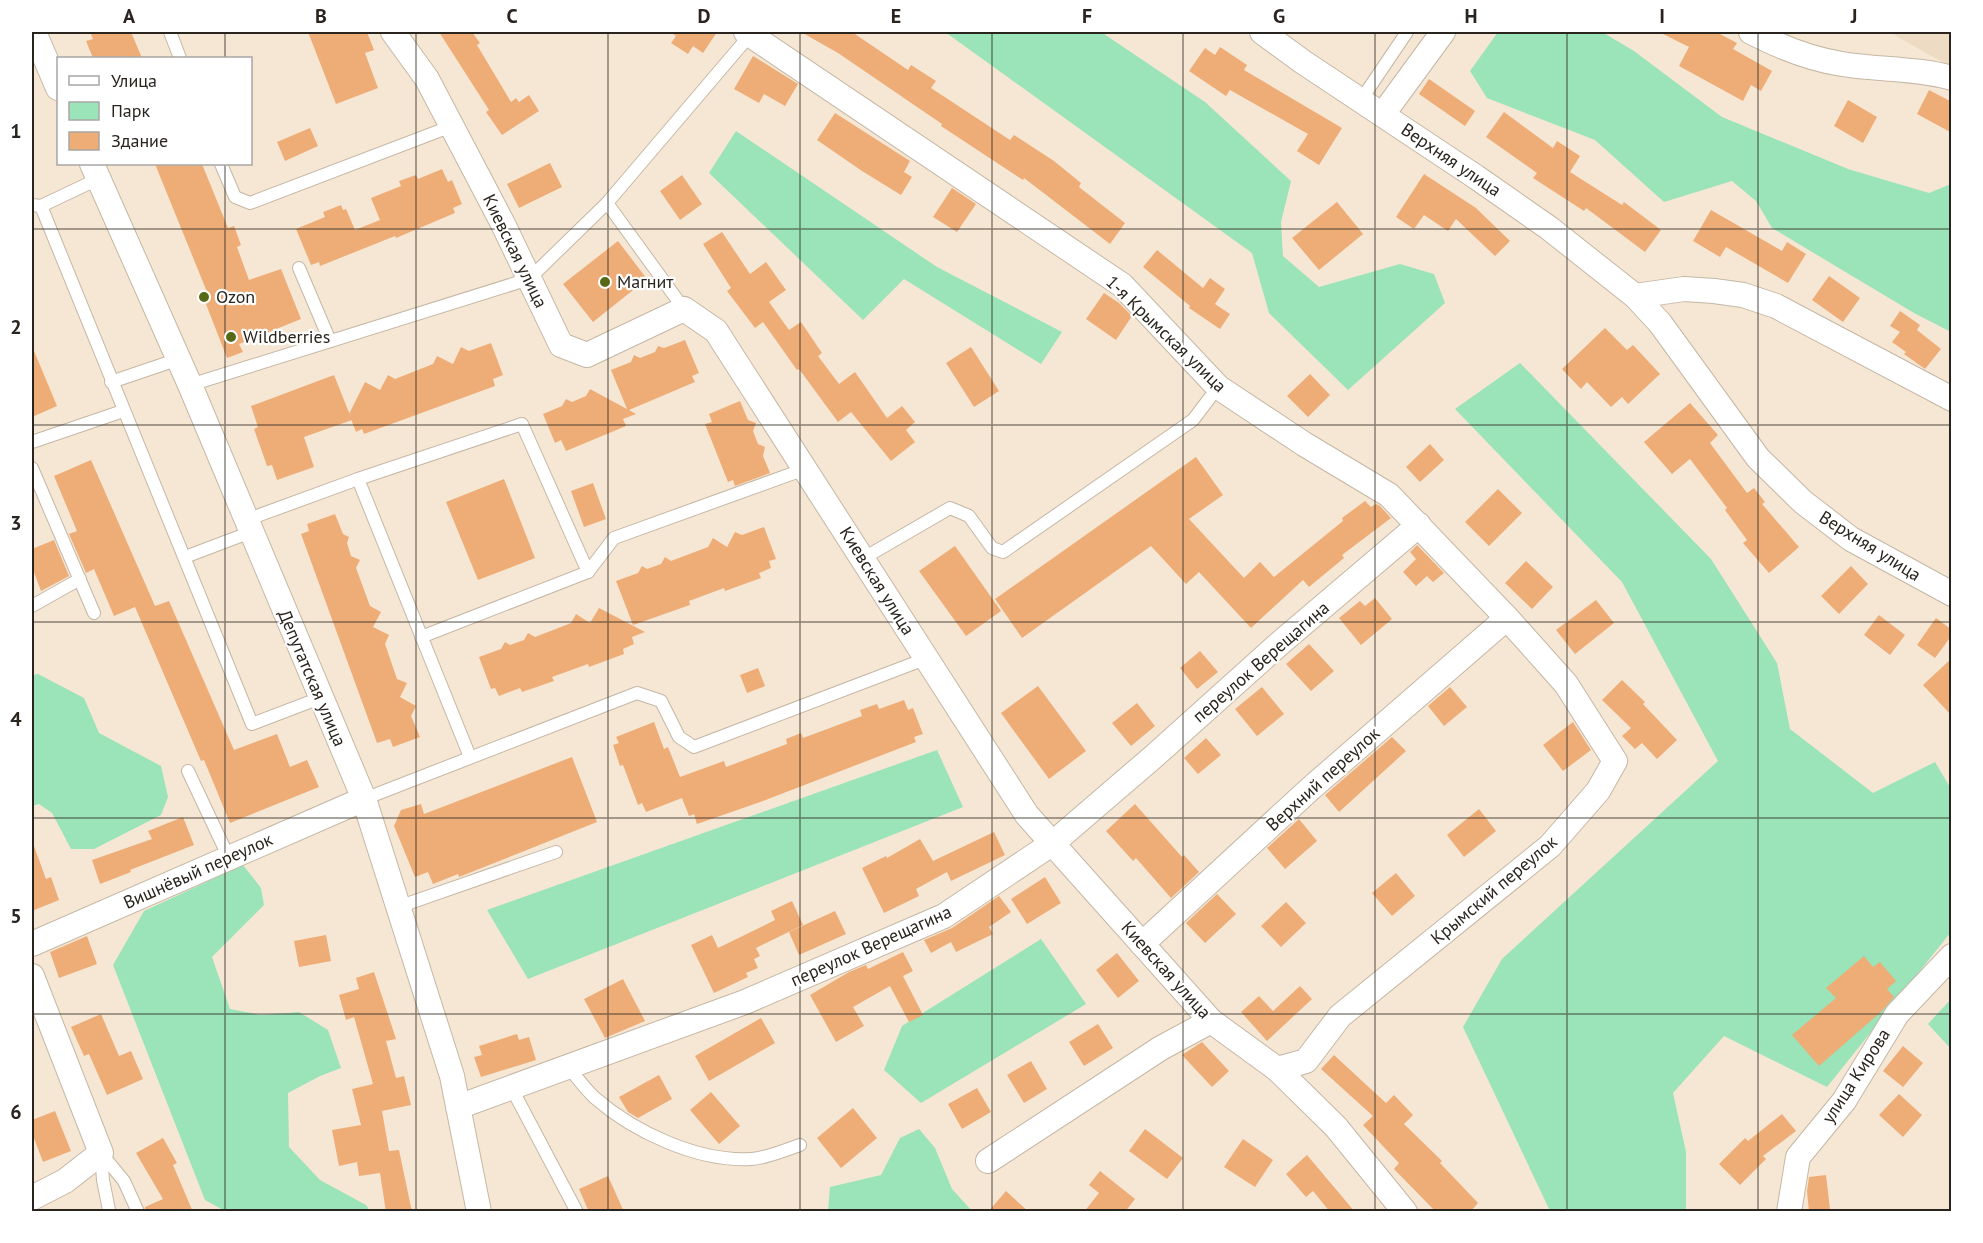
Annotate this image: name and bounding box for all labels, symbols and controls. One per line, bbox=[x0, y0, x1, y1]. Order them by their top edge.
text: A bbox=[123, 3, 136, 29]
text: B bbox=[315, 3, 327, 29]
text: C bbox=[506, 3, 518, 29]
text: D bbox=[698, 3, 711, 29]
text: E bbox=[891, 3, 901, 29]
text: F bbox=[1082, 3, 1092, 29]
text: G bbox=[1273, 3, 1285, 29]
text: H bbox=[1464, 3, 1478, 29]
text: I bbox=[1659, 3, 1665, 29]
text: J bbox=[1850, 3, 1857, 29]
legend bbox=[57, 57, 252, 165]
text: Улица bbox=[111, 69, 157, 92]
text: Парк bbox=[111, 99, 151, 122]
text: 1 bbox=[10, 118, 22, 144]
street label: Верхняя улица bbox=[1397, 118, 1506, 201]
text: Здание bbox=[111, 129, 168, 152]
street label: Киевская улица bbox=[478, 190, 553, 311]
place label: Магнит bbox=[617, 270, 674, 293]
street label: 1-я Крымская улица bbox=[1101, 270, 1231, 397]
marker: Магнит bbox=[598, 275, 612, 289]
place label: Ozon bbox=[216, 285, 255, 308]
marker: Ozon bbox=[197, 290, 211, 304]
text: 2 bbox=[10, 314, 22, 340]
place label: Wildberries bbox=[243, 325, 330, 348]
marker: Wildberries bbox=[224, 330, 238, 344]
street label: Верхняя улица bbox=[1815, 505, 1925, 586]
text: 3 bbox=[10, 510, 22, 536]
street label: Киевская улица bbox=[835, 522, 920, 639]
street label: переулок Верещагина bbox=[1188, 596, 1334, 727]
street label: Депутатская улица bbox=[273, 606, 352, 750]
text: 4 bbox=[10, 706, 22, 732]
street label: Верхний переулок bbox=[1261, 721, 1385, 836]
street label: Вишнёвый переулок bbox=[120, 827, 276, 914]
street label: Крымский переулок bbox=[1426, 830, 1562, 949]
street label: переулок Верещагина bbox=[787, 900, 955, 991]
text: 5 bbox=[10, 903, 22, 929]
street label: Киевская улица bbox=[1116, 916, 1216, 1023]
street label: улица Кирова bbox=[1816, 1024, 1895, 1128]
text: 6 bbox=[10, 1099, 22, 1125]

